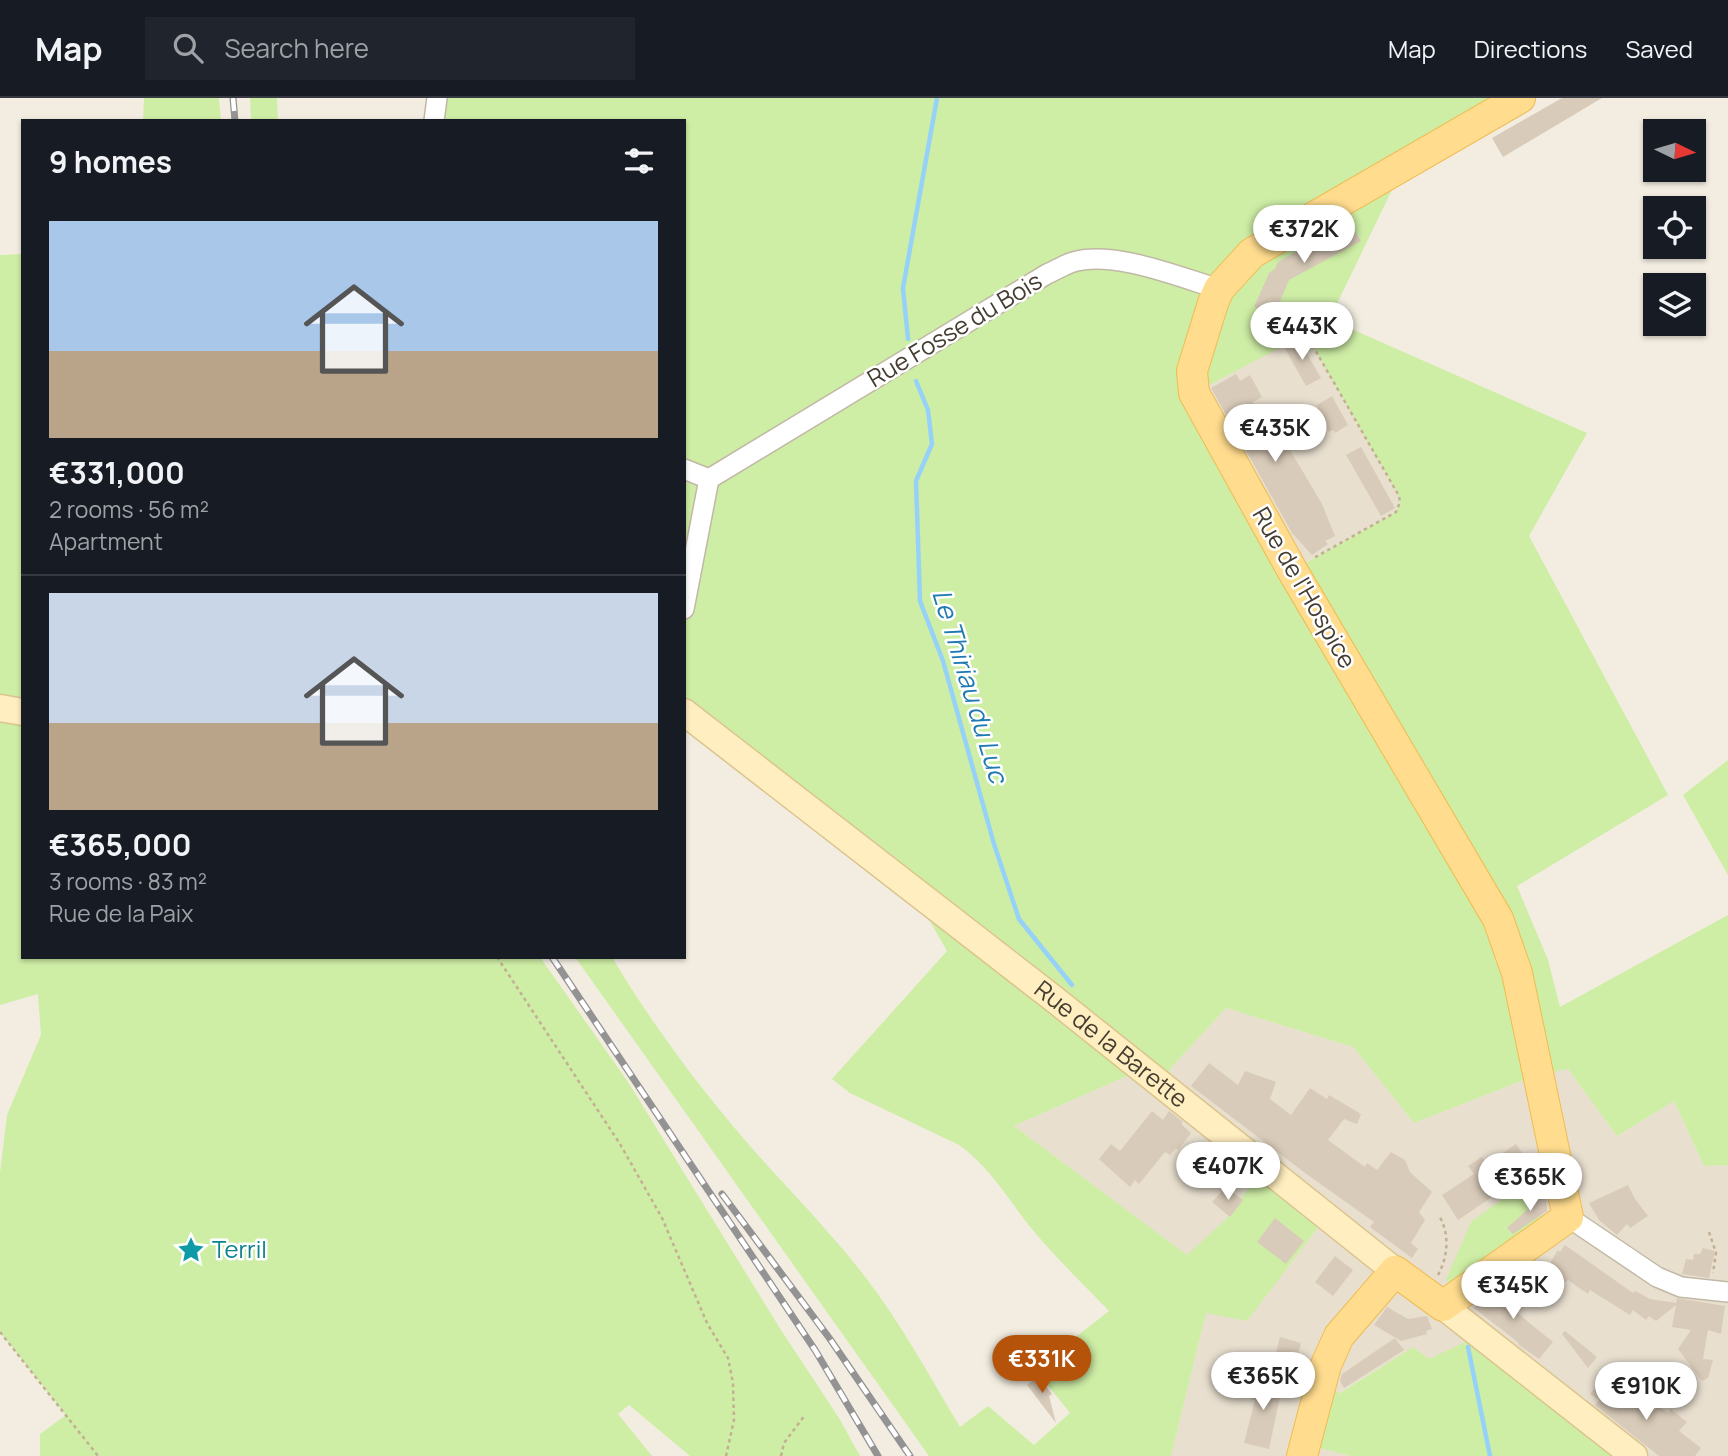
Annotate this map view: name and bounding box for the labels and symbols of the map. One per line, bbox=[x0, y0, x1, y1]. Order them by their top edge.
north arrow bbox=[1643, 119, 1706, 182]
pin: €372K bbox=[1255, 206, 1353, 265]
street label: Rue Fosse du Bois bbox=[861, 263, 1048, 394]
pin: €443K bbox=[1253, 302, 1351, 362]
pin: €435K bbox=[1226, 404, 1324, 464]
street label: Rue de l'Hospice bbox=[1246, 501, 1365, 674]
water label: Le Thiriau du Luc bbox=[924, 585, 1018, 789]
street label: Rue de la Barette bbox=[1028, 972, 1195, 1115]
pin: €407K bbox=[1179, 1142, 1277, 1202]
pin: €365K bbox=[1481, 1154, 1579, 1213]
place label: Terril bbox=[212, 1232, 267, 1265]
place icon: Terril bbox=[176, 1235, 206, 1265]
pin: €345K bbox=[1464, 1262, 1562, 1321]
pin: €331K bbox=[993, 1336, 1091, 1395]
pin: €365K bbox=[1214, 1352, 1312, 1412]
pin: €910K bbox=[1597, 1362, 1695, 1422]

